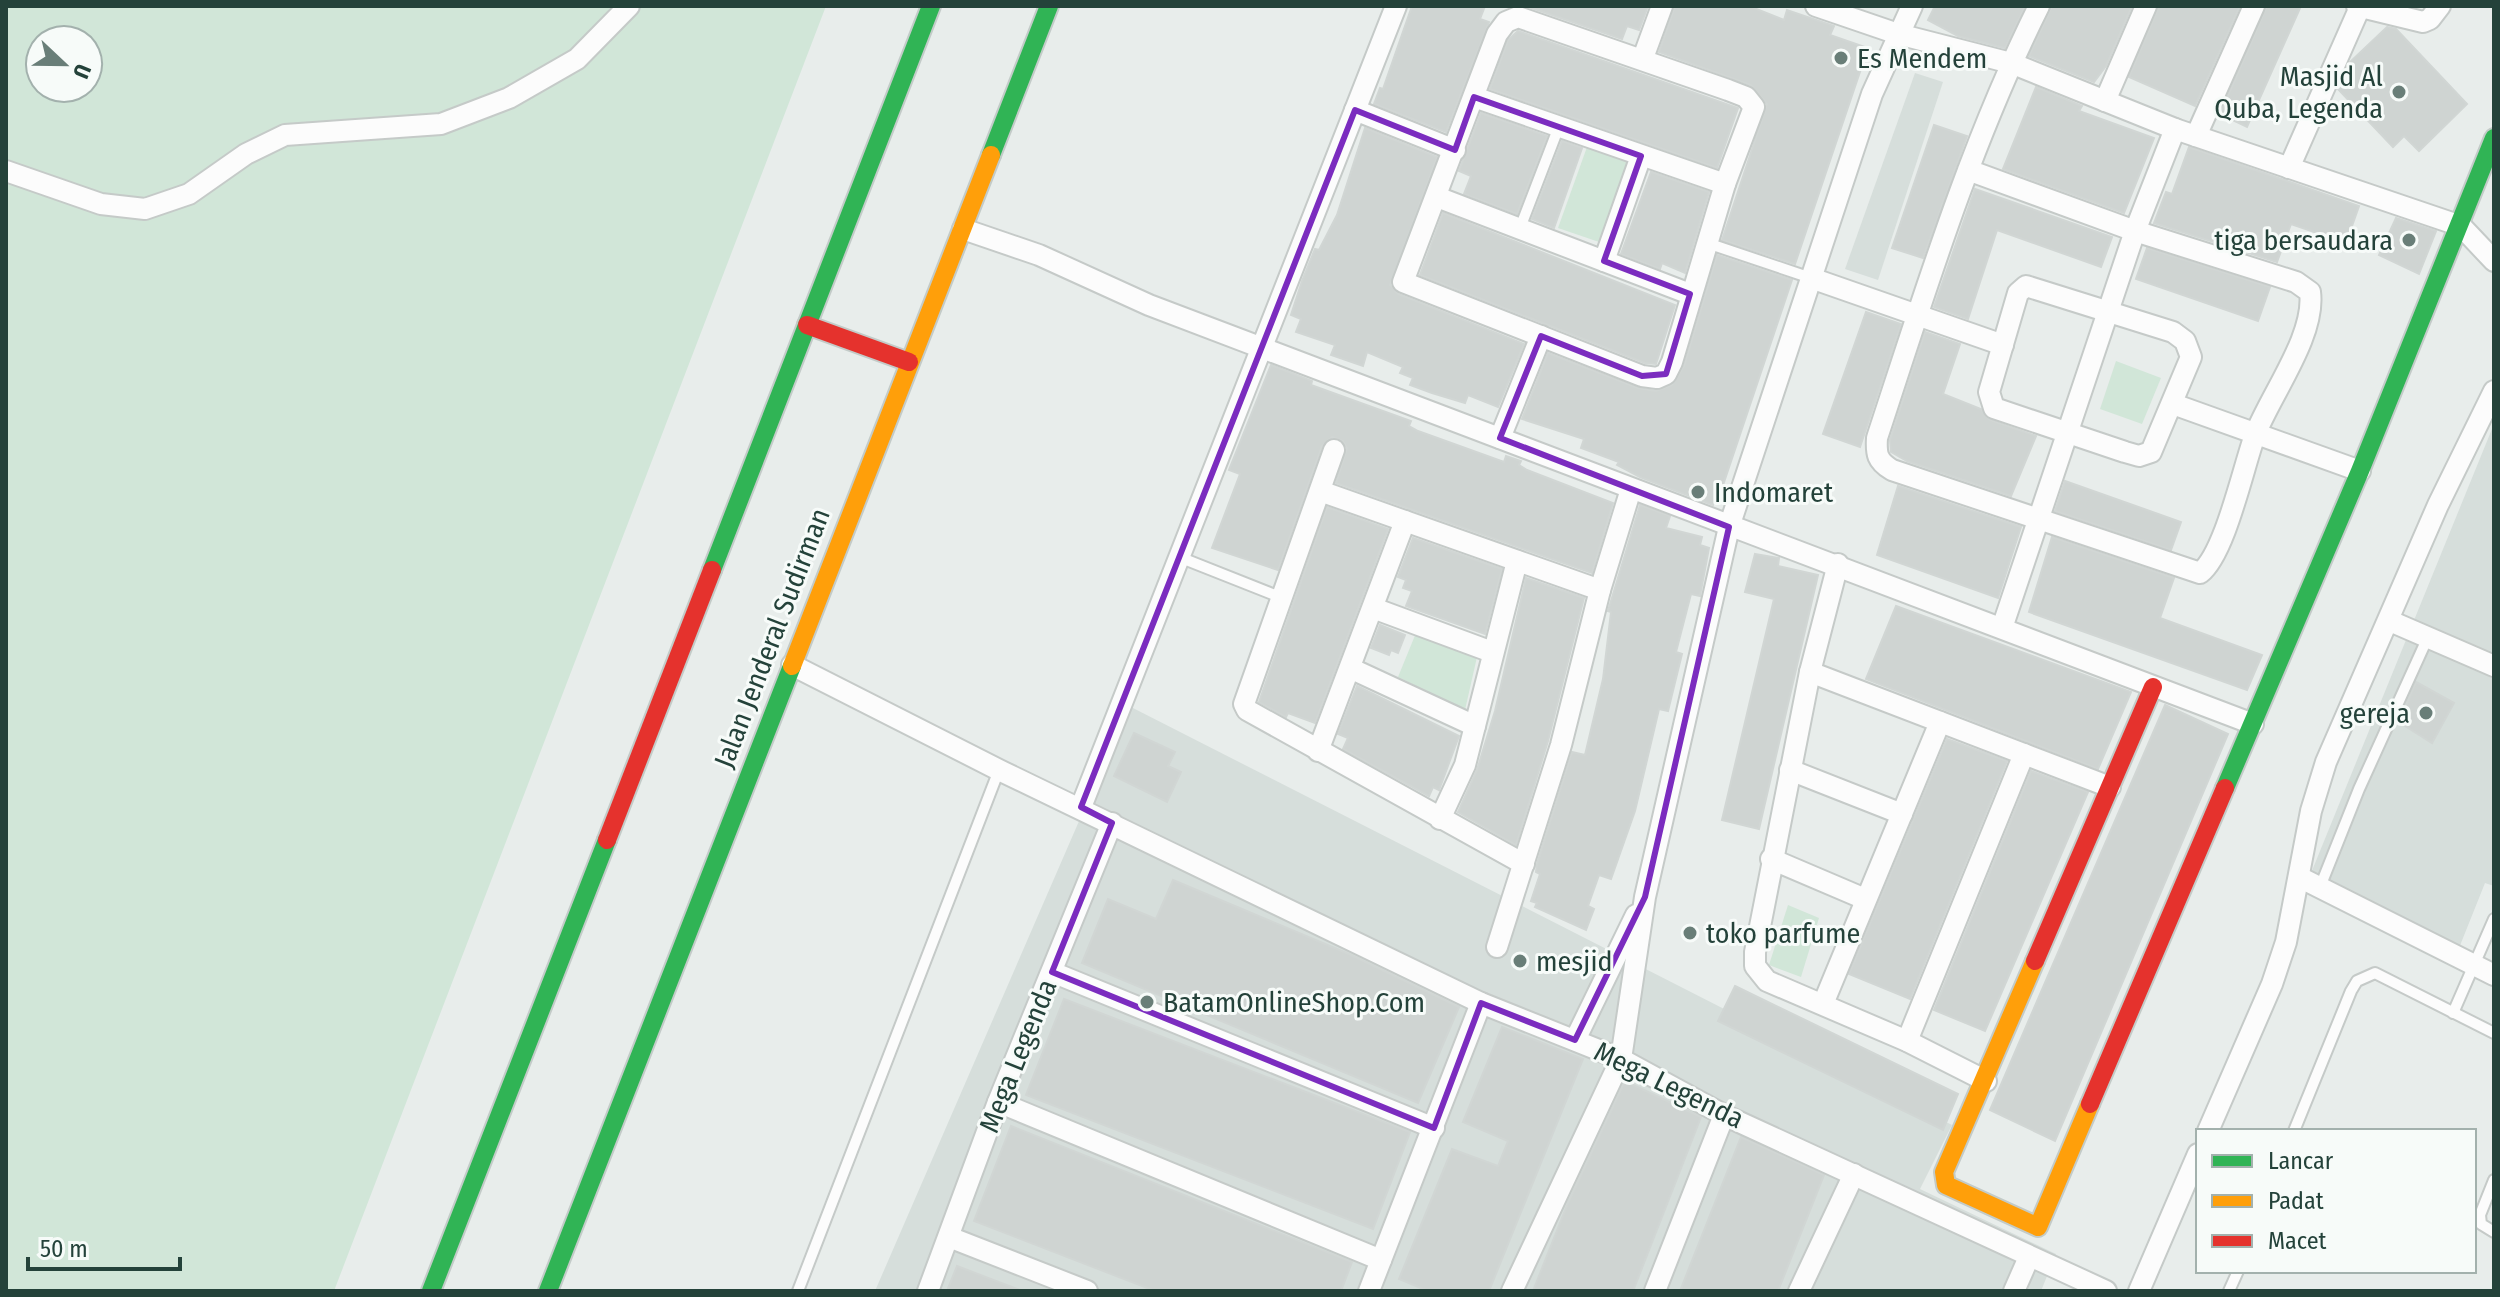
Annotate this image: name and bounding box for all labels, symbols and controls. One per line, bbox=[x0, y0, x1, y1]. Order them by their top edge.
north arrow bbox=[24, 24, 104, 104]
place label: Es Mendem bbox=[1857, 42, 1987, 75]
marker: Es Mendem bbox=[1832, 49, 1850, 67]
text: U bbox=[67, 60, 97, 82]
place label: Masjid Al Quba, Legenda bbox=[2214, 60, 2383, 125]
marker: Masjid Al Quba, Legenda bbox=[2390, 83, 2408, 101]
place label: tiga bersaudara bbox=[2214, 224, 2393, 257]
marker: tiga bersaudara bbox=[2400, 231, 2418, 249]
place label: Indomaret bbox=[1714, 476, 1834, 509]
marker: Indomaret bbox=[1689, 483, 1707, 501]
street label: Jalan Jenderal Sudirman bbox=[707, 504, 837, 772]
place label: gereja bbox=[2340, 697, 2410, 730]
marker: gereja bbox=[2417, 704, 2435, 722]
place label: toko parfume bbox=[1706, 917, 1860, 950]
marker: toko parfume bbox=[1681, 924, 1699, 942]
place label: mesjid bbox=[1536, 945, 1612, 978]
marker: mesjid bbox=[1511, 952, 1529, 970]
street label: Mega Legenda bbox=[972, 975, 1064, 1137]
place label: BatamOnlineShop.Com bbox=[1163, 986, 1425, 1019]
marker: BatamOnlineShop.Com bbox=[1138, 993, 1156, 1011]
street label: Mega Legenda bbox=[1589, 1035, 1749, 1135]
legend bbox=[2196, 1129, 2476, 1273]
text: Lancar bbox=[2268, 1147, 2334, 1175]
text: Padat bbox=[2268, 1187, 2324, 1215]
scale bar bbox=[28, 1221, 180, 1271]
text: Macet bbox=[2268, 1227, 2326, 1255]
text: 50 m bbox=[40, 1235, 88, 1263]

